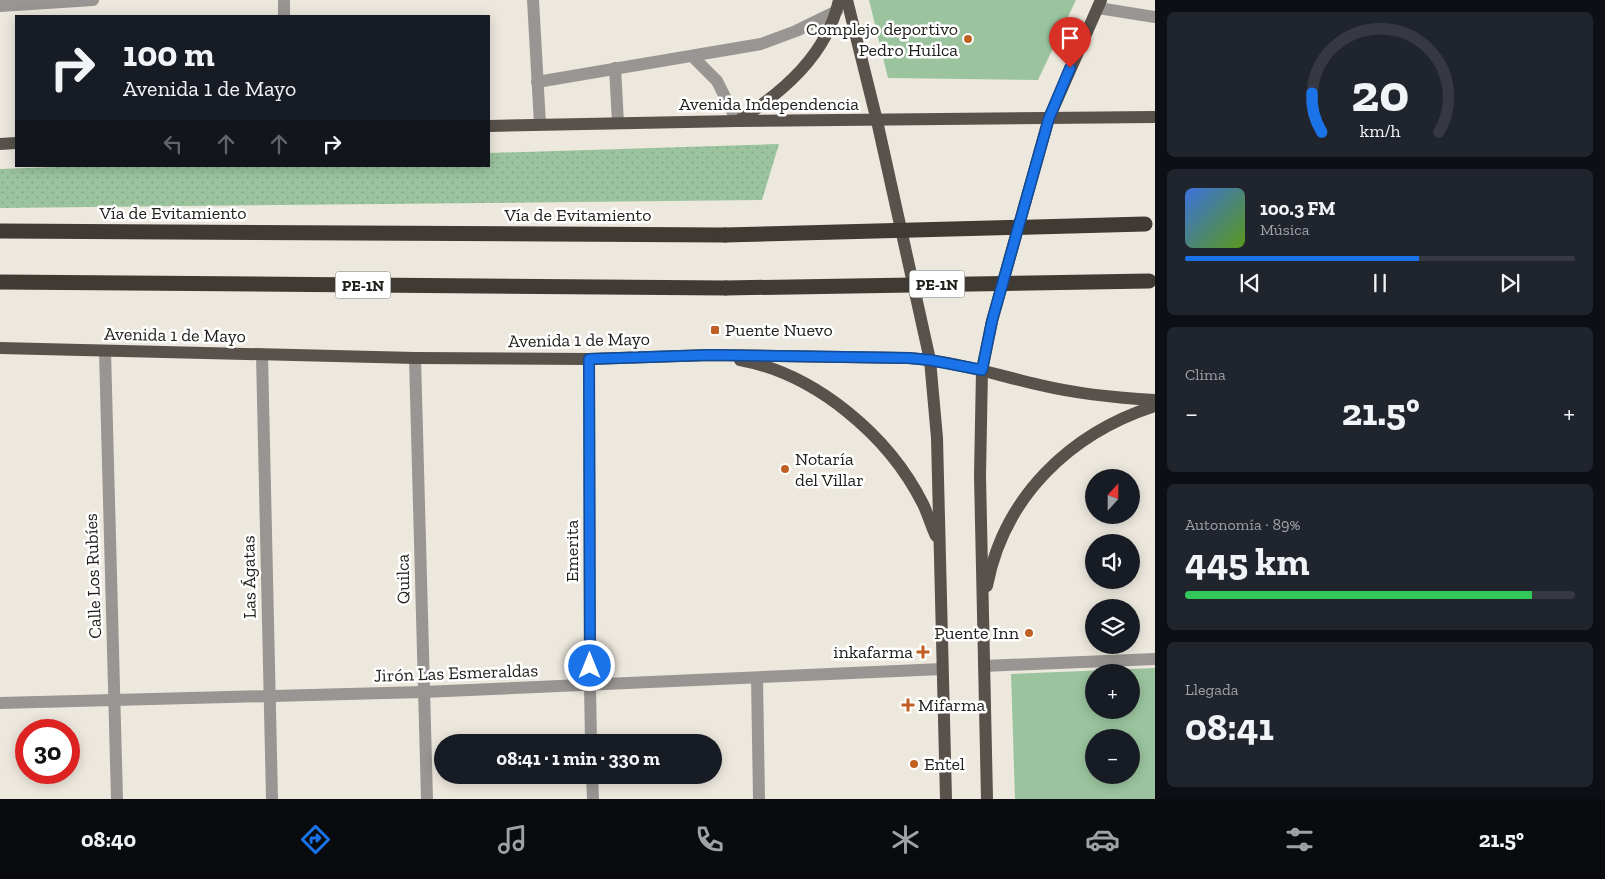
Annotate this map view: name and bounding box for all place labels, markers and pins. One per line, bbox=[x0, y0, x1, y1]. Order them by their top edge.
pin bbox=[1049, 17, 1091, 68]
place label: Complejo deportivo Pedro Huilca bbox=[806, 18, 958, 61]
marker: Complejo deportivo Pedro Huilca bbox=[962, 33, 974, 45]
place label: Puente Nuevo bbox=[725, 319, 833, 341]
marker: Puente Nuevo bbox=[709, 324, 721, 336]
place label: Notaría del Villar bbox=[795, 448, 864, 491]
marker: Notaría del Villar bbox=[779, 463, 791, 475]
place label: Puente Inn bbox=[934, 622, 1020, 644]
marker: Puente Inn bbox=[1023, 627, 1035, 639]
place label: inkafarma bbox=[833, 641, 913, 663]
marker: inkafarma bbox=[917, 646, 929, 658]
place label: Mifarma bbox=[918, 694, 985, 716]
marker: Mifarma bbox=[902, 699, 914, 711]
place label: Entel bbox=[924, 753, 965, 775]
marker: Entel bbox=[908, 758, 920, 770]

